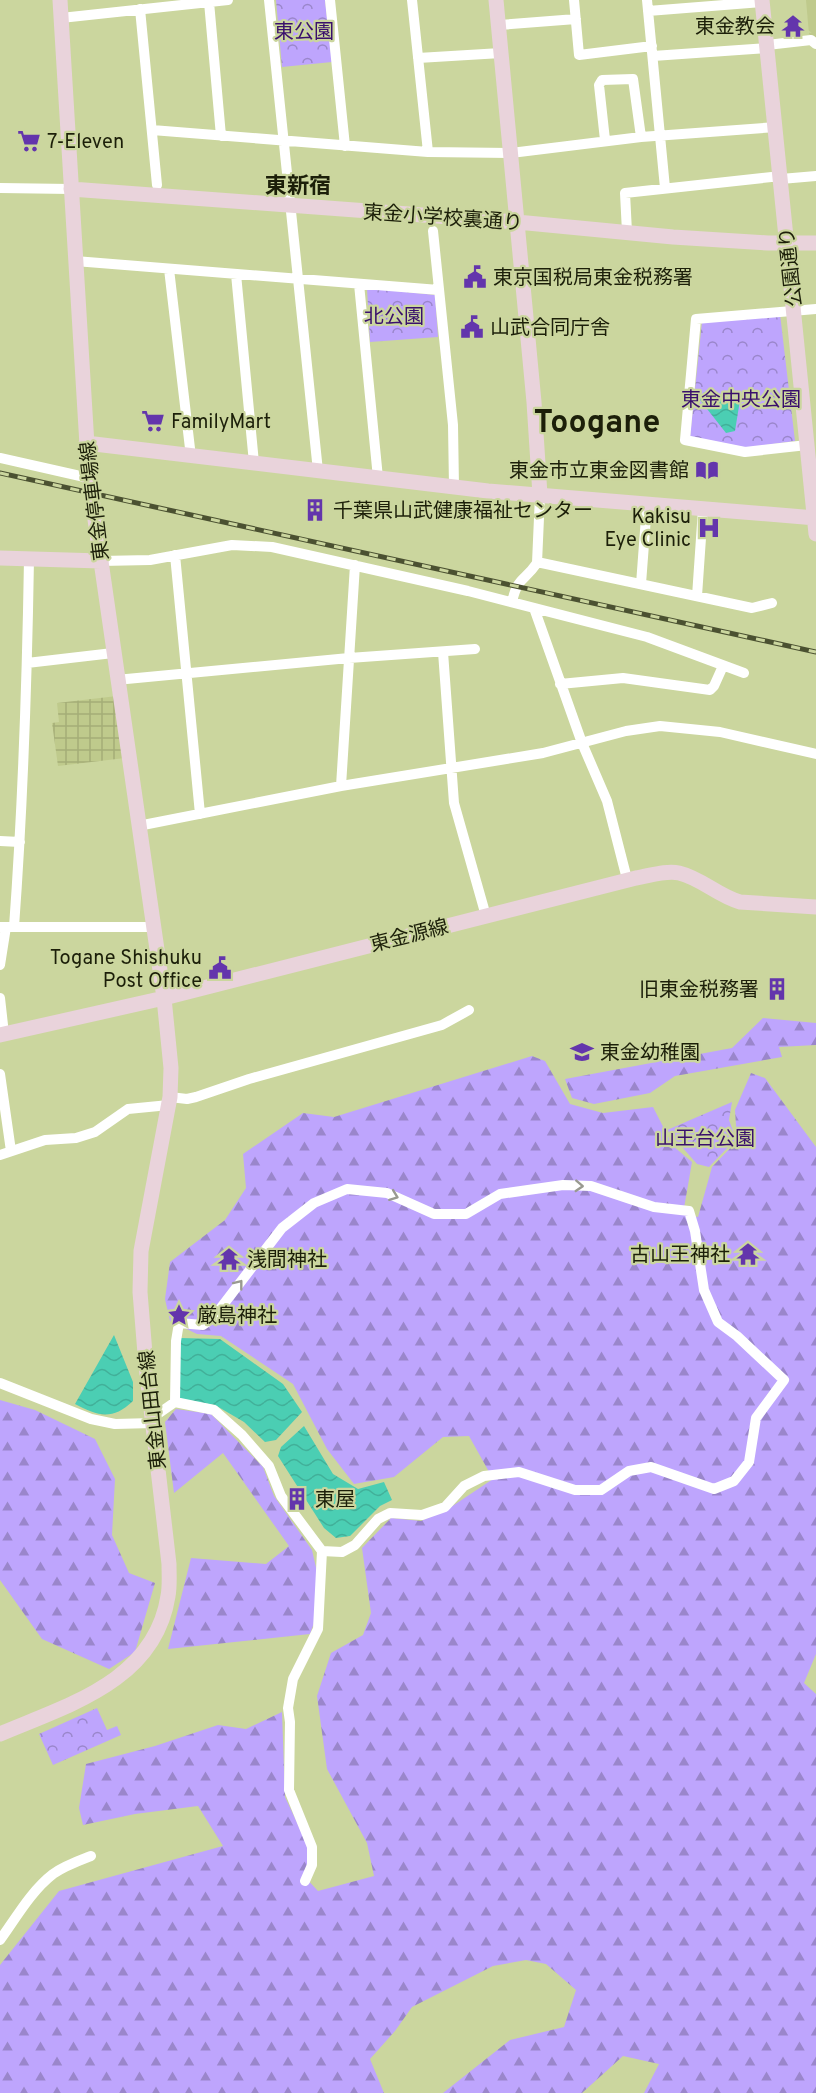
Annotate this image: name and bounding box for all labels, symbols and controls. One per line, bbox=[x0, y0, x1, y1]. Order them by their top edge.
temple icon: 東金教会 bbox=[780, 13, 806, 39]
place label: 東金教会 bbox=[695, 15, 775, 41]
park label: 東公園 bbox=[274, 20, 334, 46]
supermarket icon: 7-Eleven bbox=[16, 128, 42, 154]
place label: 7-Eleven bbox=[47, 130, 124, 156]
district label: 東新宿 bbox=[265, 174, 331, 201]
street label: 東金小学校裏通り bbox=[362, 200, 524, 238]
street label: 公園通り bbox=[775, 226, 809, 308]
public building icon: 東京国税局東金税務署 bbox=[462, 264, 488, 290]
place label: 東京国税局東金税務署 bbox=[493, 266, 693, 292]
park label: 北公園 bbox=[364, 305, 424, 331]
public building icon: 山武合同庁舎 bbox=[459, 314, 485, 340]
place label: 山武合同庁舎 bbox=[490, 316, 610, 342]
park label: 東金中央公園 bbox=[681, 388, 801, 414]
district label: Toogane bbox=[534, 404, 660, 444]
supermarket icon: FamilyMart bbox=[140, 408, 166, 434]
place label: FamilyMart bbox=[171, 410, 271, 436]
street label: 東金停車場線 bbox=[76, 440, 116, 562]
library icon: 東金市立東金図書館 bbox=[694, 457, 720, 483]
place label: 東金市立東金図書館 bbox=[509, 459, 689, 485]
building icon: 千葉県山武健康福祉センター bbox=[302, 497, 328, 523]
place label: 千葉県山武健康福祉センター bbox=[333, 499, 593, 525]
place label: Kakisu Eye Clinic bbox=[605, 505, 691, 554]
hospital icon: Kakisu Eye Clinic bbox=[696, 515, 722, 541]
street label: 東金源線 bbox=[368, 915, 451, 959]
place label: Togane Shishuku Post Office bbox=[50, 946, 202, 995]
public building icon: Togane Shishuku Post Office bbox=[207, 955, 233, 981]
building icon: 旧東金税務署 bbox=[764, 976, 790, 1002]
place label: 旧東金税務署 bbox=[639, 978, 759, 1004]
school or university icon: 東金幼稚園 bbox=[569, 1039, 595, 1065]
place label: 東金幼稚園 bbox=[600, 1041, 700, 1067]
park label: 山王台公園 bbox=[655, 1127, 755, 1153]
one-way arrow bbox=[574, 1179, 583, 1192]
one-way arrow bbox=[387, 1189, 398, 1201]
temple icon: 古山王神社 bbox=[735, 1241, 761, 1267]
place label: 古山王神社 bbox=[630, 1243, 730, 1269]
temple icon: 浅間神社 bbox=[216, 1246, 242, 1272]
place label: 浅間神社 bbox=[247, 1248, 327, 1274]
one-way arrow bbox=[231, 1280, 242, 1291]
place icon: 厳島神社 bbox=[166, 1302, 192, 1328]
place label: 厳島神社 bbox=[197, 1304, 277, 1330]
street label: 東金山田台線 bbox=[135, 1349, 173, 1471]
building icon: 東屋 bbox=[284, 1486, 310, 1512]
place label: 東屋 bbox=[315, 1488, 355, 1514]

